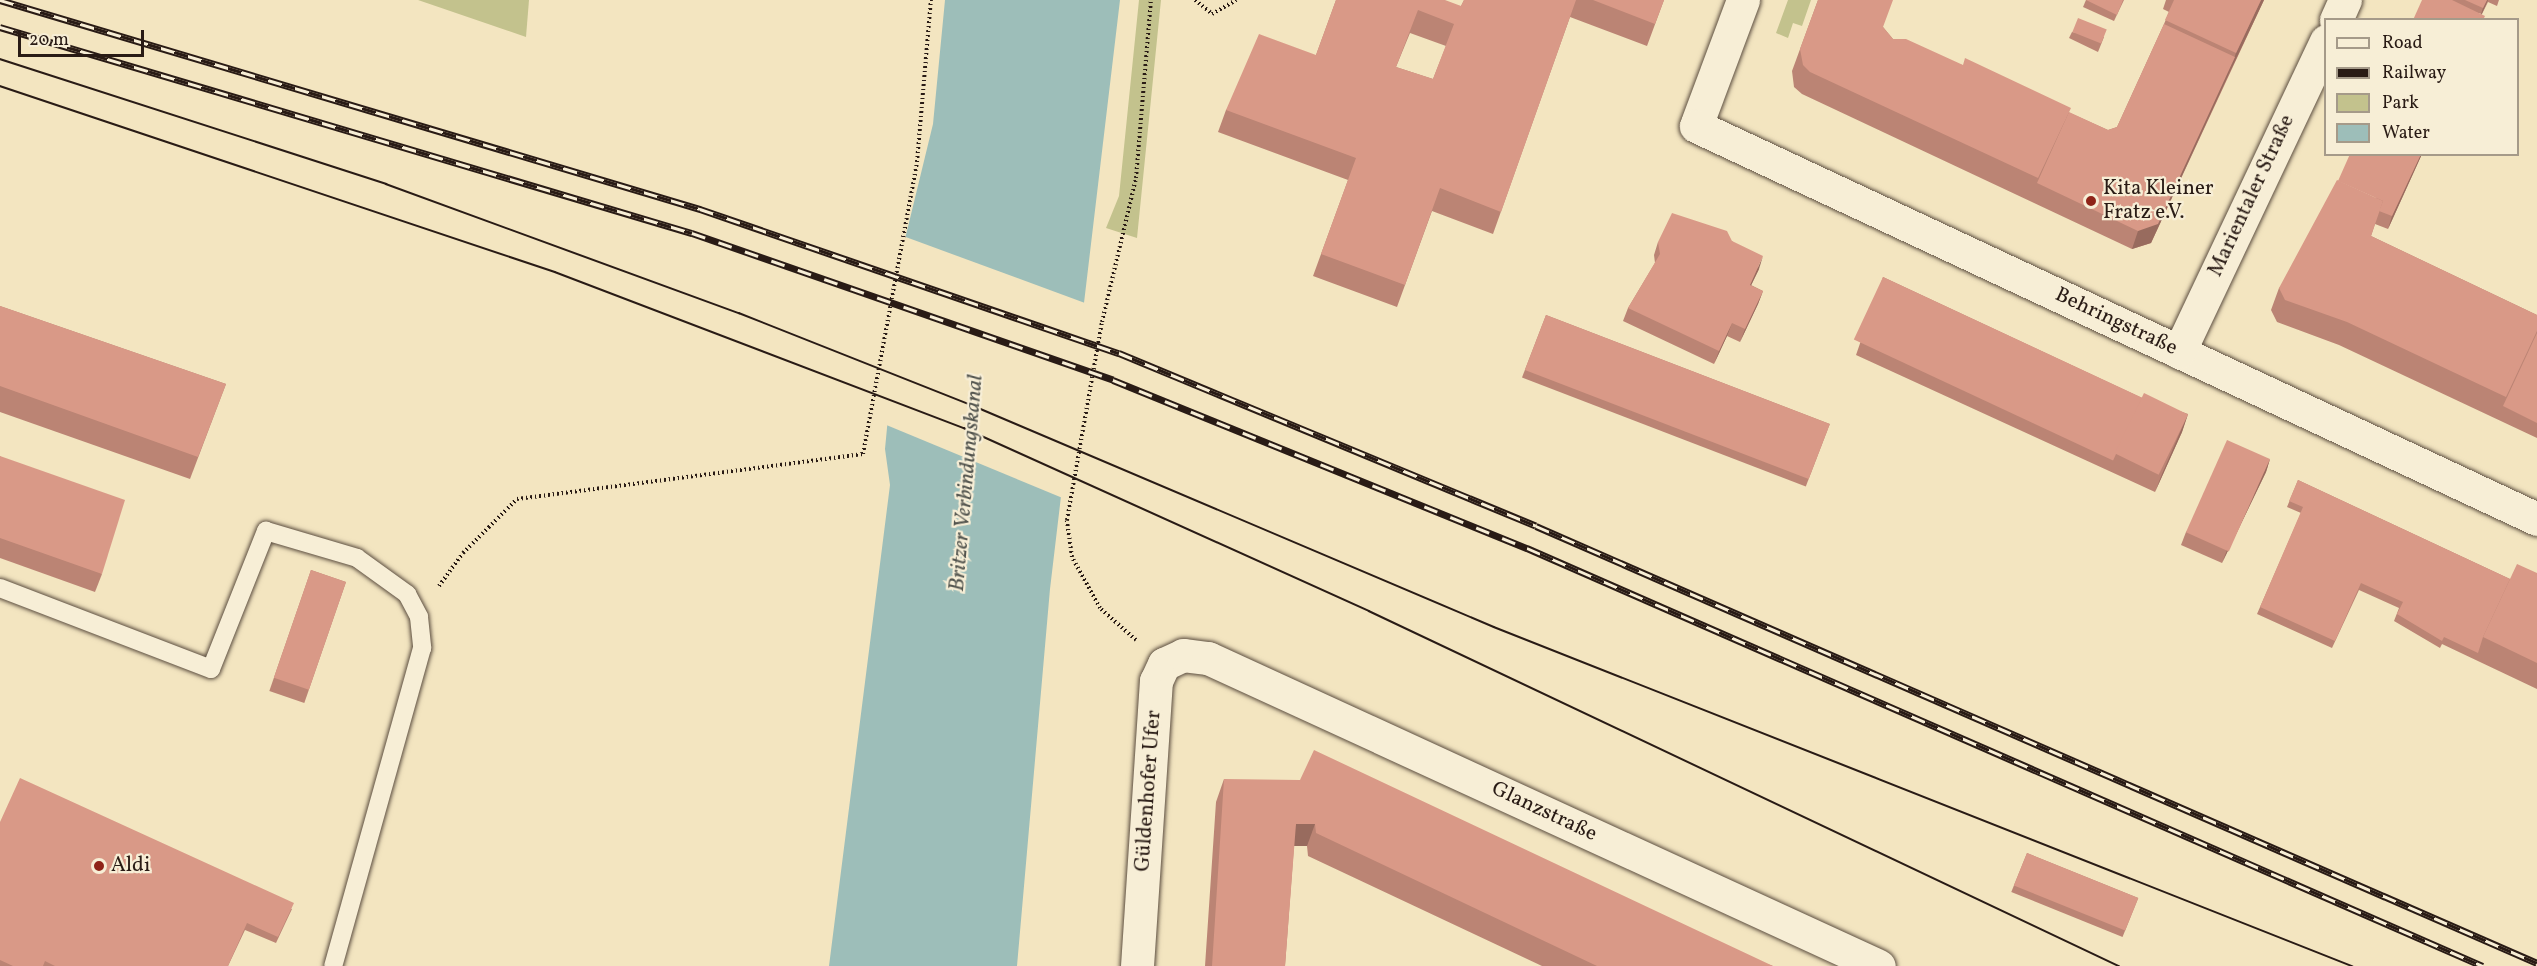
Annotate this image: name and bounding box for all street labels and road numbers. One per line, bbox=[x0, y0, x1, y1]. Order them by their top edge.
street label: Marientaler Straße bbox=[2204, 111, 2300, 281]
street label: Behringstraße bbox=[2051, 283, 2181, 361]
street label: Güldenhofer Ufer bbox=[1131, 709, 1167, 873]
street label: Glanzstraße bbox=[1487, 777, 1601, 847]

